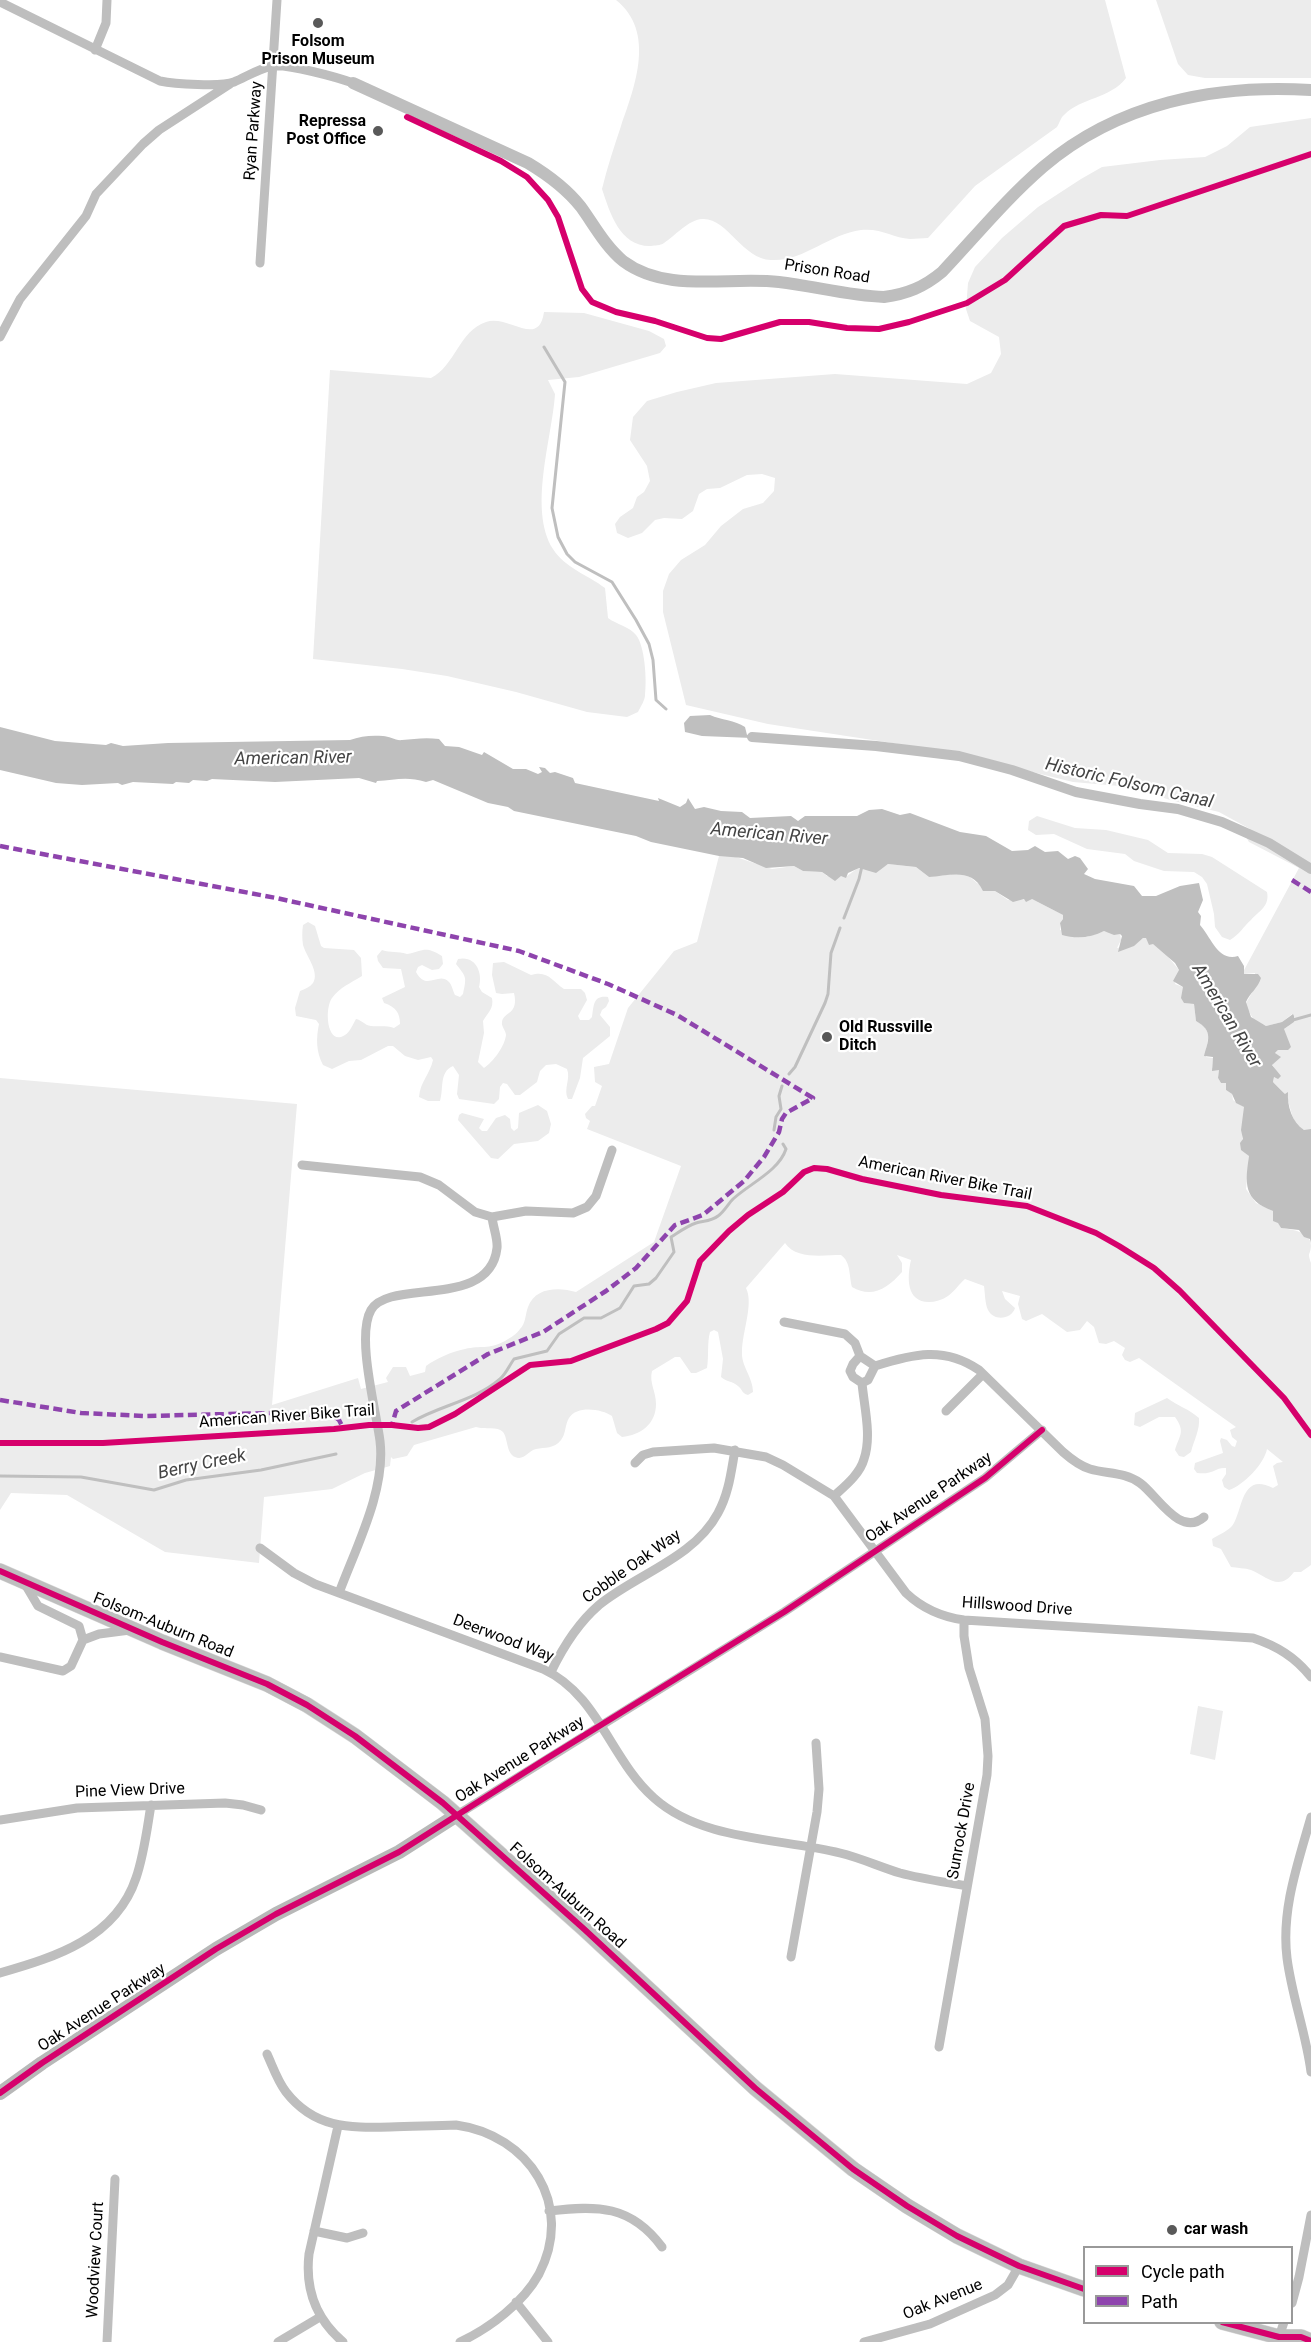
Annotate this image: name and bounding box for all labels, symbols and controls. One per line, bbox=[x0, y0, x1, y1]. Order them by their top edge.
marker: Folsom Prison Museum bbox=[311, 16, 325, 30]
place label: Folsom Prison Museum bbox=[261, 32, 375, 70]
street label: Ryan Parkway bbox=[241, 81, 267, 181]
place label: Repressa Post Office bbox=[286, 112, 366, 150]
marker: Repressa Post Office bbox=[371, 124, 385, 138]
street label: Prison Road bbox=[783, 256, 871, 288]
water label: American River bbox=[234, 747, 352, 771]
water label: Historic Folsom Canal bbox=[1043, 754, 1215, 814]
water label: American River bbox=[710, 819, 828, 851]
water label: American River bbox=[1187, 960, 1265, 1072]
place label: Old Russville Ditch bbox=[839, 1018, 932, 1056]
marker: Old Russville Ditch bbox=[820, 1030, 834, 1044]
street label: American River Bike Trail bbox=[857, 1153, 1033, 1205]
street label: American River Bike Trail bbox=[198, 1401, 376, 1433]
water label: Berry Creek bbox=[156, 1445, 248, 1485]
street label: Oak Avenue Parkway bbox=[862, 1449, 996, 1547]
street label: Cobble Oak Way bbox=[579, 1526, 685, 1608]
street label: Folsom-Auburn Road bbox=[90, 1589, 236, 1663]
street label: Hillswood Drive bbox=[961, 1594, 1073, 1620]
street label: Deerwood Way bbox=[450, 1611, 556, 1667]
street label: Oak Avenue Parkway bbox=[452, 1713, 588, 1807]
street label: Pine View Drive bbox=[75, 1779, 185, 1803]
street label: Sunrock Drive bbox=[944, 1781, 980, 1881]
street label: Folsom-Auburn Road bbox=[505, 1839, 629, 1953]
street label: Oak Avenue Parkway bbox=[35, 1960, 169, 2056]
street label: Woodview Court bbox=[83, 2201, 109, 2319]
place label: car wash bbox=[1184, 2220, 1248, 2240]
marker: car wash bbox=[1165, 2223, 1179, 2237]
legend bbox=[1083, 2246, 1293, 2324]
text: Cycle path bbox=[1141, 2261, 1225, 2282]
street label: Oak Avenue bbox=[900, 2275, 986, 2325]
text: Path bbox=[1141, 2291, 1178, 2312]

